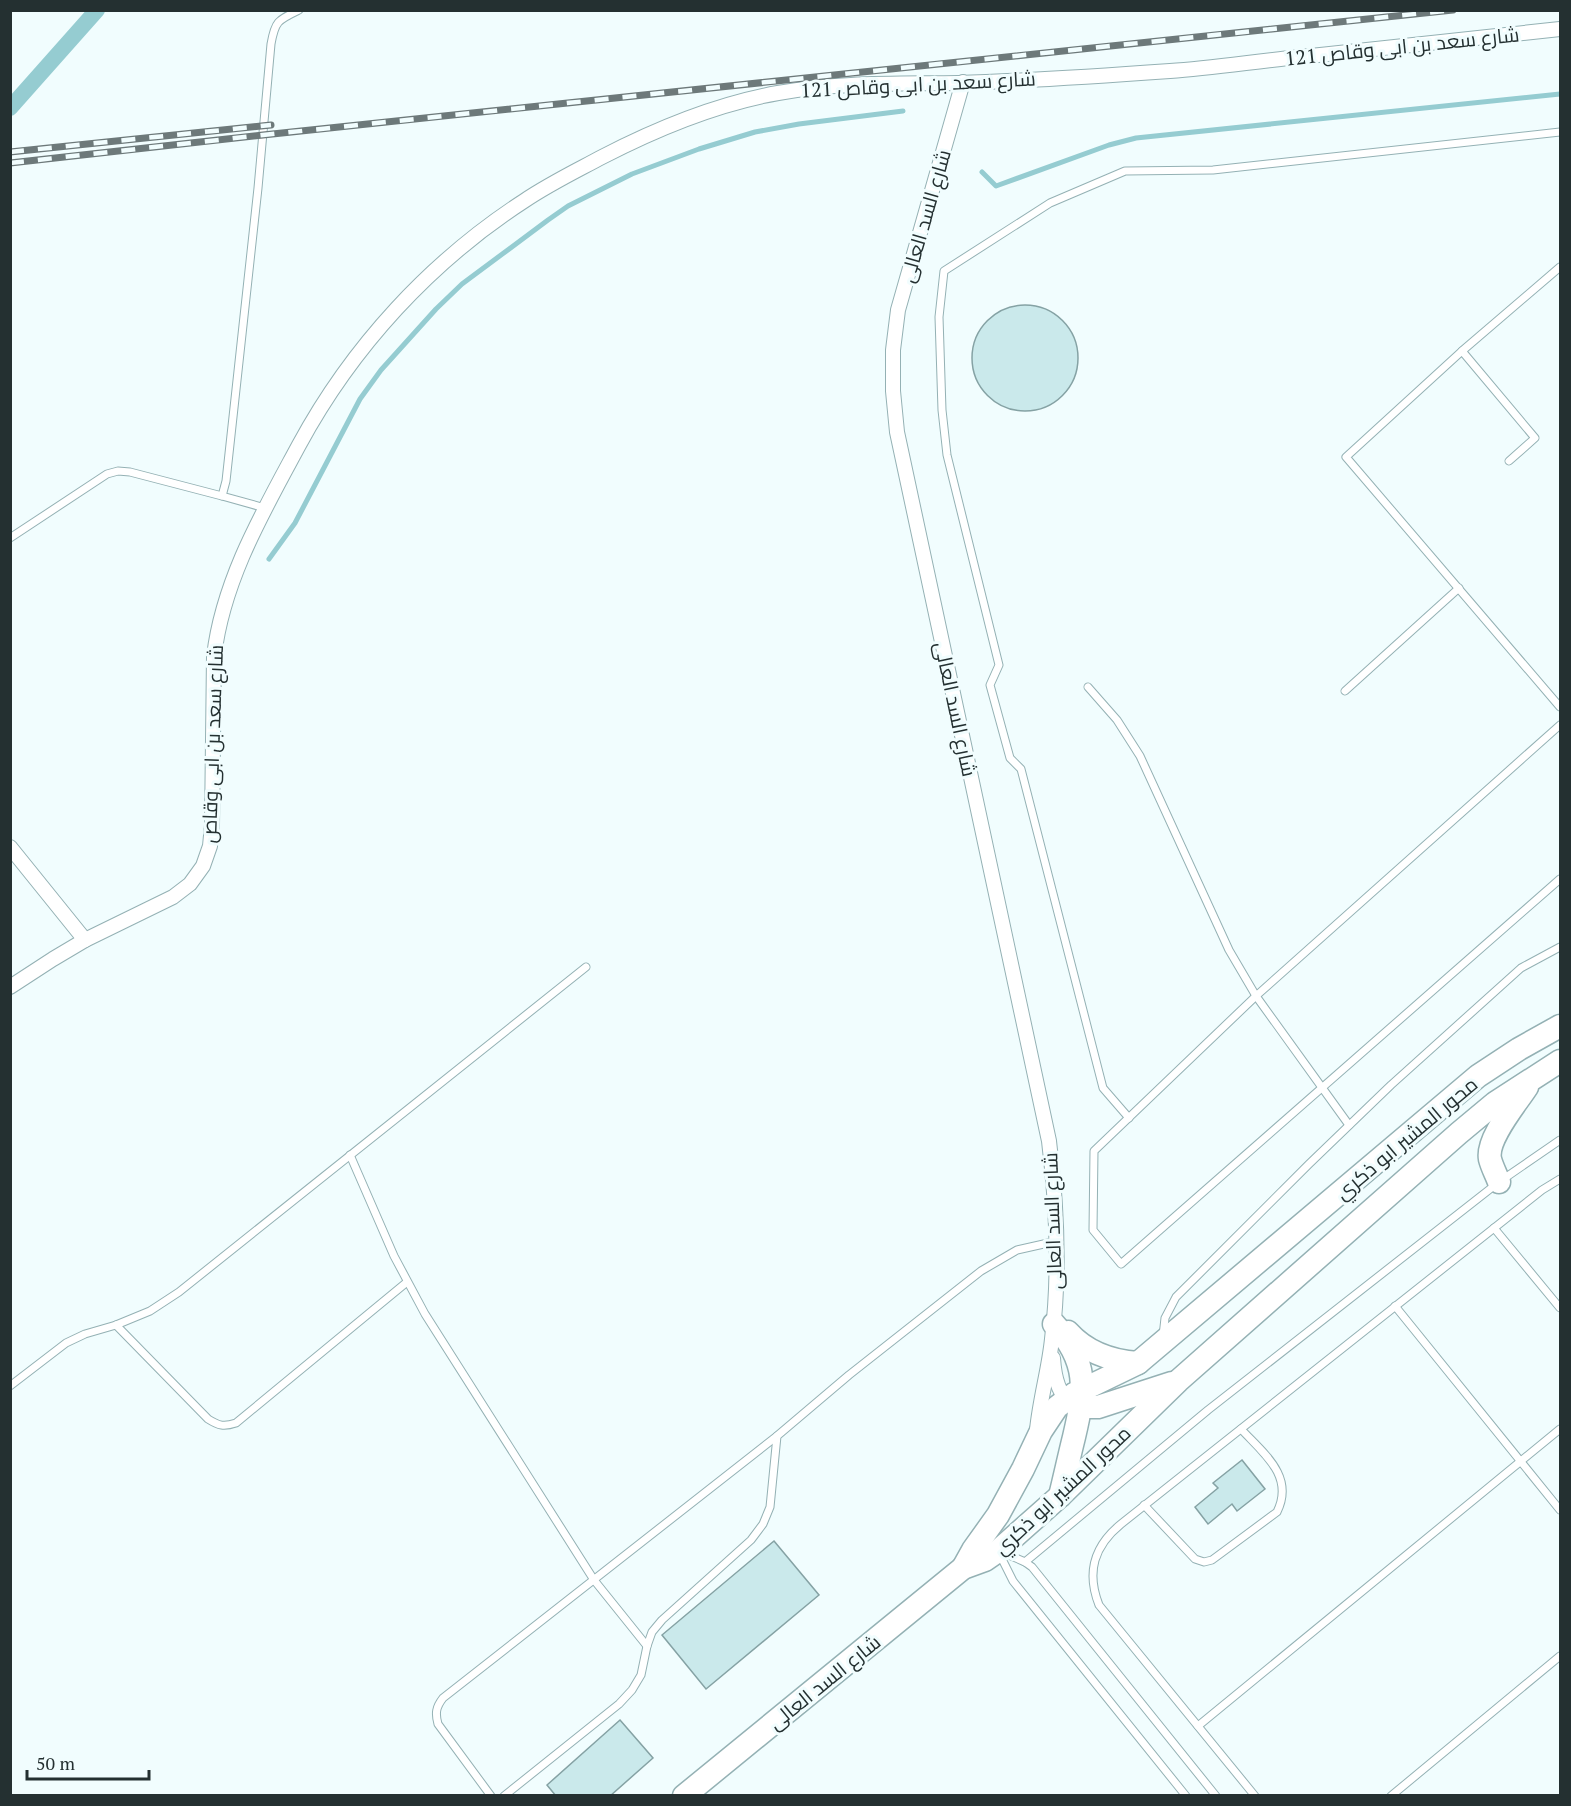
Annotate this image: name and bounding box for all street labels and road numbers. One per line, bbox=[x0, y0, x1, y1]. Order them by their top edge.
street label: شارع سعد بن ابى وقاص 121 bbox=[1283, 20, 1521, 73]
street label: شارع سعد بن ابى وقاص 121 bbox=[800, 64, 1036, 105]
street label: شارع السد العالى bbox=[893, 146, 958, 286]
street label: شارع السد العالى bbox=[928, 639, 983, 779]
street label: شارع سعد بن ابى وقاص bbox=[195, 644, 230, 844]
street label: محور المشير ابو ذكري bbox=[1329, 1070, 1485, 1208]
street label: شارع السد العالى bbox=[1036, 1152, 1069, 1290]
street label: محور المشير ابو ذكري bbox=[988, 1419, 1138, 1563]
street label: شارع السد العالى bbox=[762, 1628, 886, 1736]

